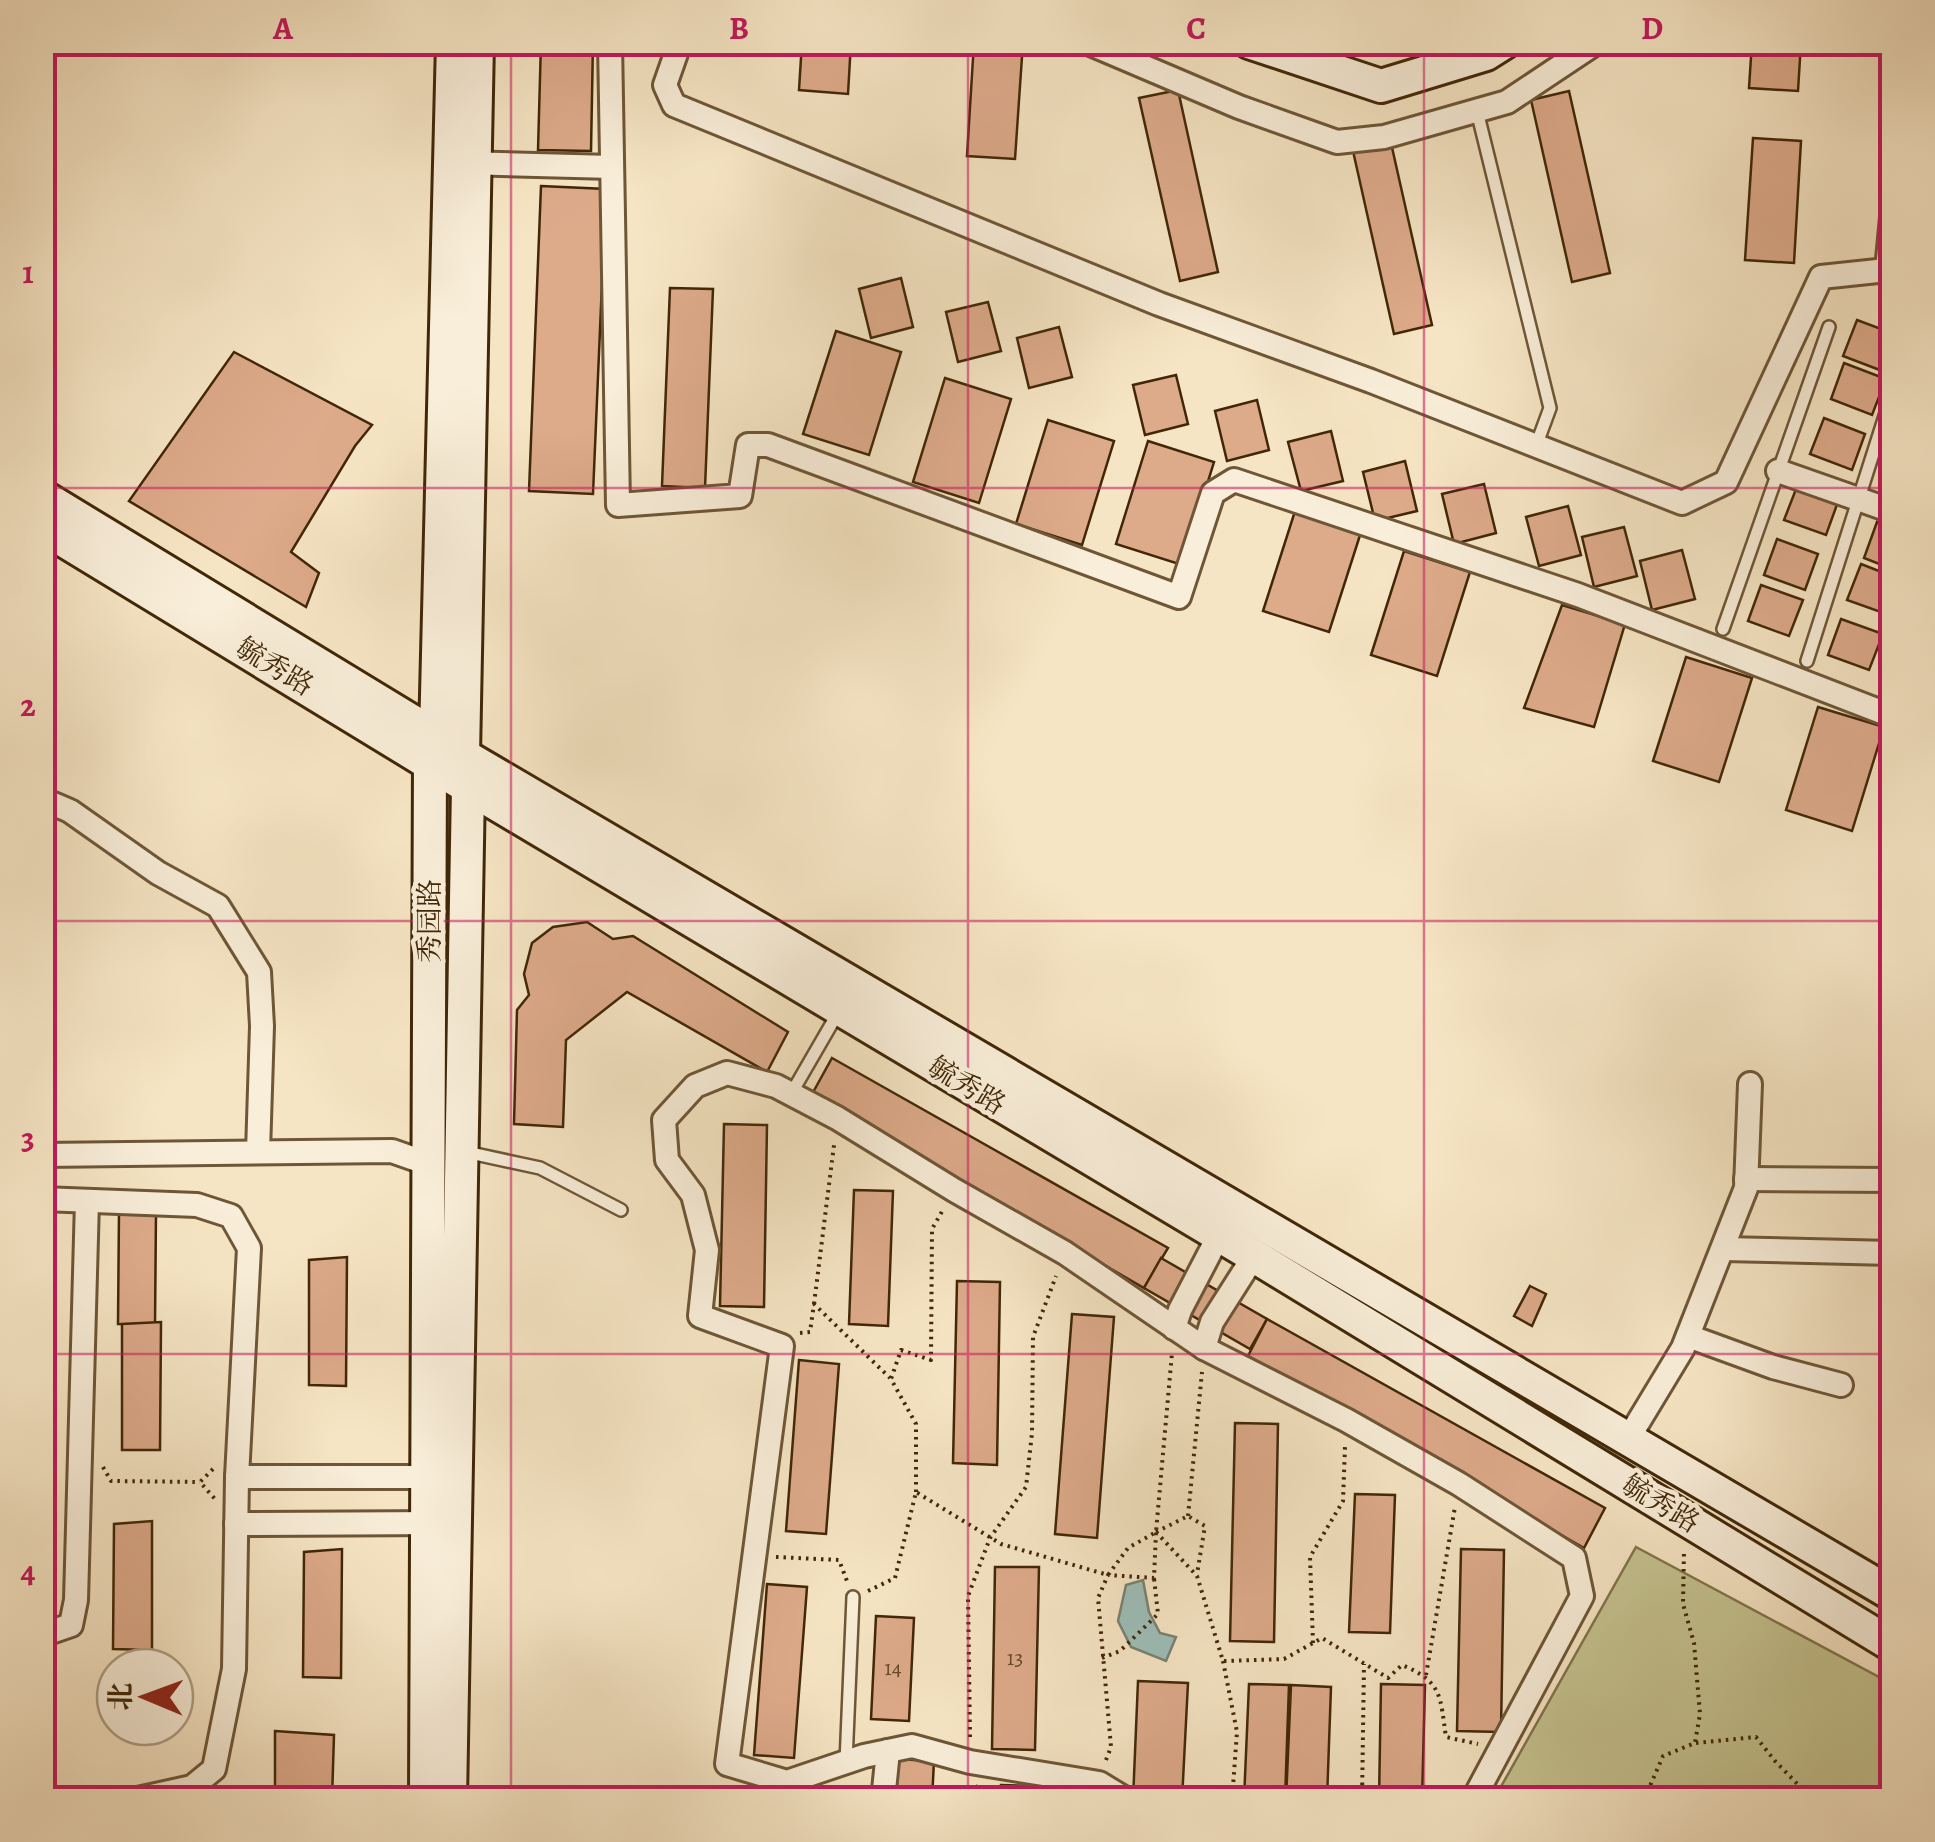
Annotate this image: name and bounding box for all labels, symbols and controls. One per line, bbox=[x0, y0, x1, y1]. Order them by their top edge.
text: A bbox=[272, 6, 294, 50]
text: B bbox=[729, 6, 749, 50]
text: C bbox=[1186, 6, 1206, 50]
text: D bbox=[1641, 6, 1663, 50]
text: 1 bbox=[22, 250, 34, 294]
street label: 毓秀路 bbox=[229, 629, 321, 705]
text: 2 bbox=[20, 683, 36, 727]
street label: 秀园路 bbox=[411, 879, 449, 963]
street label: 毓秀路 bbox=[921, 1048, 1013, 1124]
text: 3 bbox=[21, 1116, 35, 1160]
street label: 毓秀路 bbox=[1615, 1466, 1707, 1542]
text: 4 bbox=[20, 1549, 36, 1593]
house number: 13 bbox=[1007, 1643, 1023, 1673]
north arrow bbox=[95, 1647, 195, 1747]
house number: 14 bbox=[884, 1653, 902, 1683]
text: 北 bbox=[102, 1682, 140, 1711]

